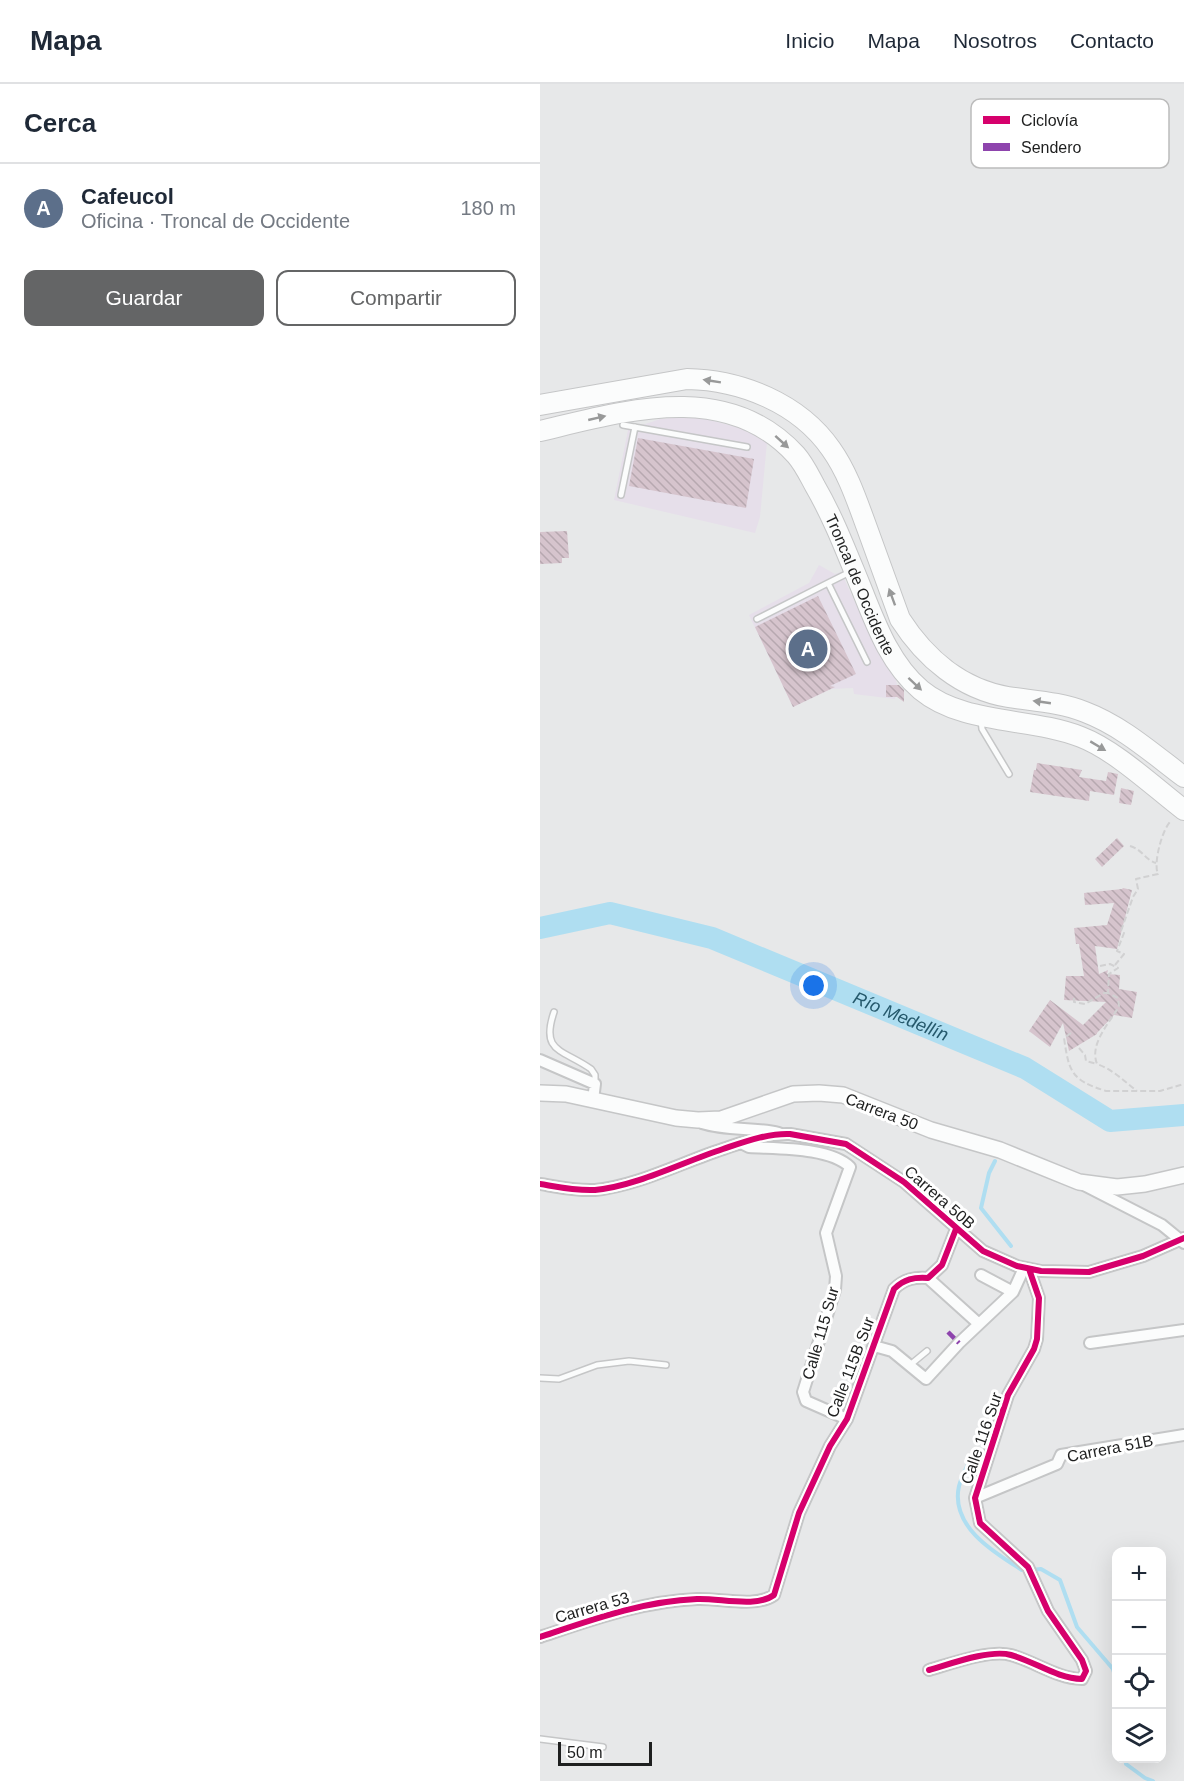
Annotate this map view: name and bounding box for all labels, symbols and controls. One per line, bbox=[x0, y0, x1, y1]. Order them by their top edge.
text: Mapa bbox=[30, 25, 102, 56]
text: Inicio bbox=[785, 29, 834, 52]
text: Mapa bbox=[867, 29, 920, 52]
text: Nosotros bbox=[953, 29, 1037, 52]
text: Contacto bbox=[1070, 29, 1154, 52]
legend bbox=[971, 99, 1169, 168]
text: Cerca bbox=[24, 108, 96, 138]
text: Ciclovía bbox=[1021, 112, 1078, 129]
text: Sendero bbox=[1021, 139, 1082, 156]
text: Cafeucol bbox=[81, 184, 174, 209]
text: A bbox=[36, 197, 51, 219]
text: 180 m bbox=[460, 197, 516, 219]
text: Oficina · Troncal de Occidente bbox=[81, 210, 350, 232]
button: Guardar bbox=[24, 270, 264, 326]
button: Compartir bbox=[276, 270, 516, 326]
one-way arrow bbox=[702, 376, 721, 385]
one-way arrow bbox=[588, 412, 606, 422]
one-way arrow bbox=[774, 435, 789, 448]
street label: Troncal de Occidente bbox=[822, 512, 898, 658]
one-way arrow bbox=[887, 588, 897, 606]
pin: A bbox=[788, 626, 828, 672]
one-way arrow bbox=[908, 677, 923, 691]
one-way arrow bbox=[1032, 697, 1051, 706]
one-way arrow bbox=[1090, 741, 1106, 752]
your location bbox=[799, 971, 828, 1000]
water label: Río Medellín bbox=[850, 988, 951, 1045]
street label: Carrera 50 bbox=[843, 1090, 921, 1133]
street label: Carrera 50B bbox=[901, 1162, 978, 1232]
street label: Calle 115 Sur bbox=[799, 1284, 842, 1382]
street label: Calle 115B Sur bbox=[823, 1314, 878, 1420]
street label: Calle 116 Sur bbox=[958, 1389, 1005, 1486]
street label: Carrera 51B bbox=[1066, 1432, 1154, 1465]
map controls bbox=[1112, 1547, 1166, 1763]
button: + bbox=[1112, 1547, 1166, 1601]
street label: Carrera 53 bbox=[553, 1589, 631, 1626]
button: − bbox=[1112, 1601, 1166, 1655]
button: locate bbox=[1112, 1655, 1166, 1709]
button: layers bbox=[1112, 1709, 1166, 1763]
scale bar bbox=[558, 1739, 652, 1766]
text: 50 m bbox=[567, 1744, 603, 1761]

